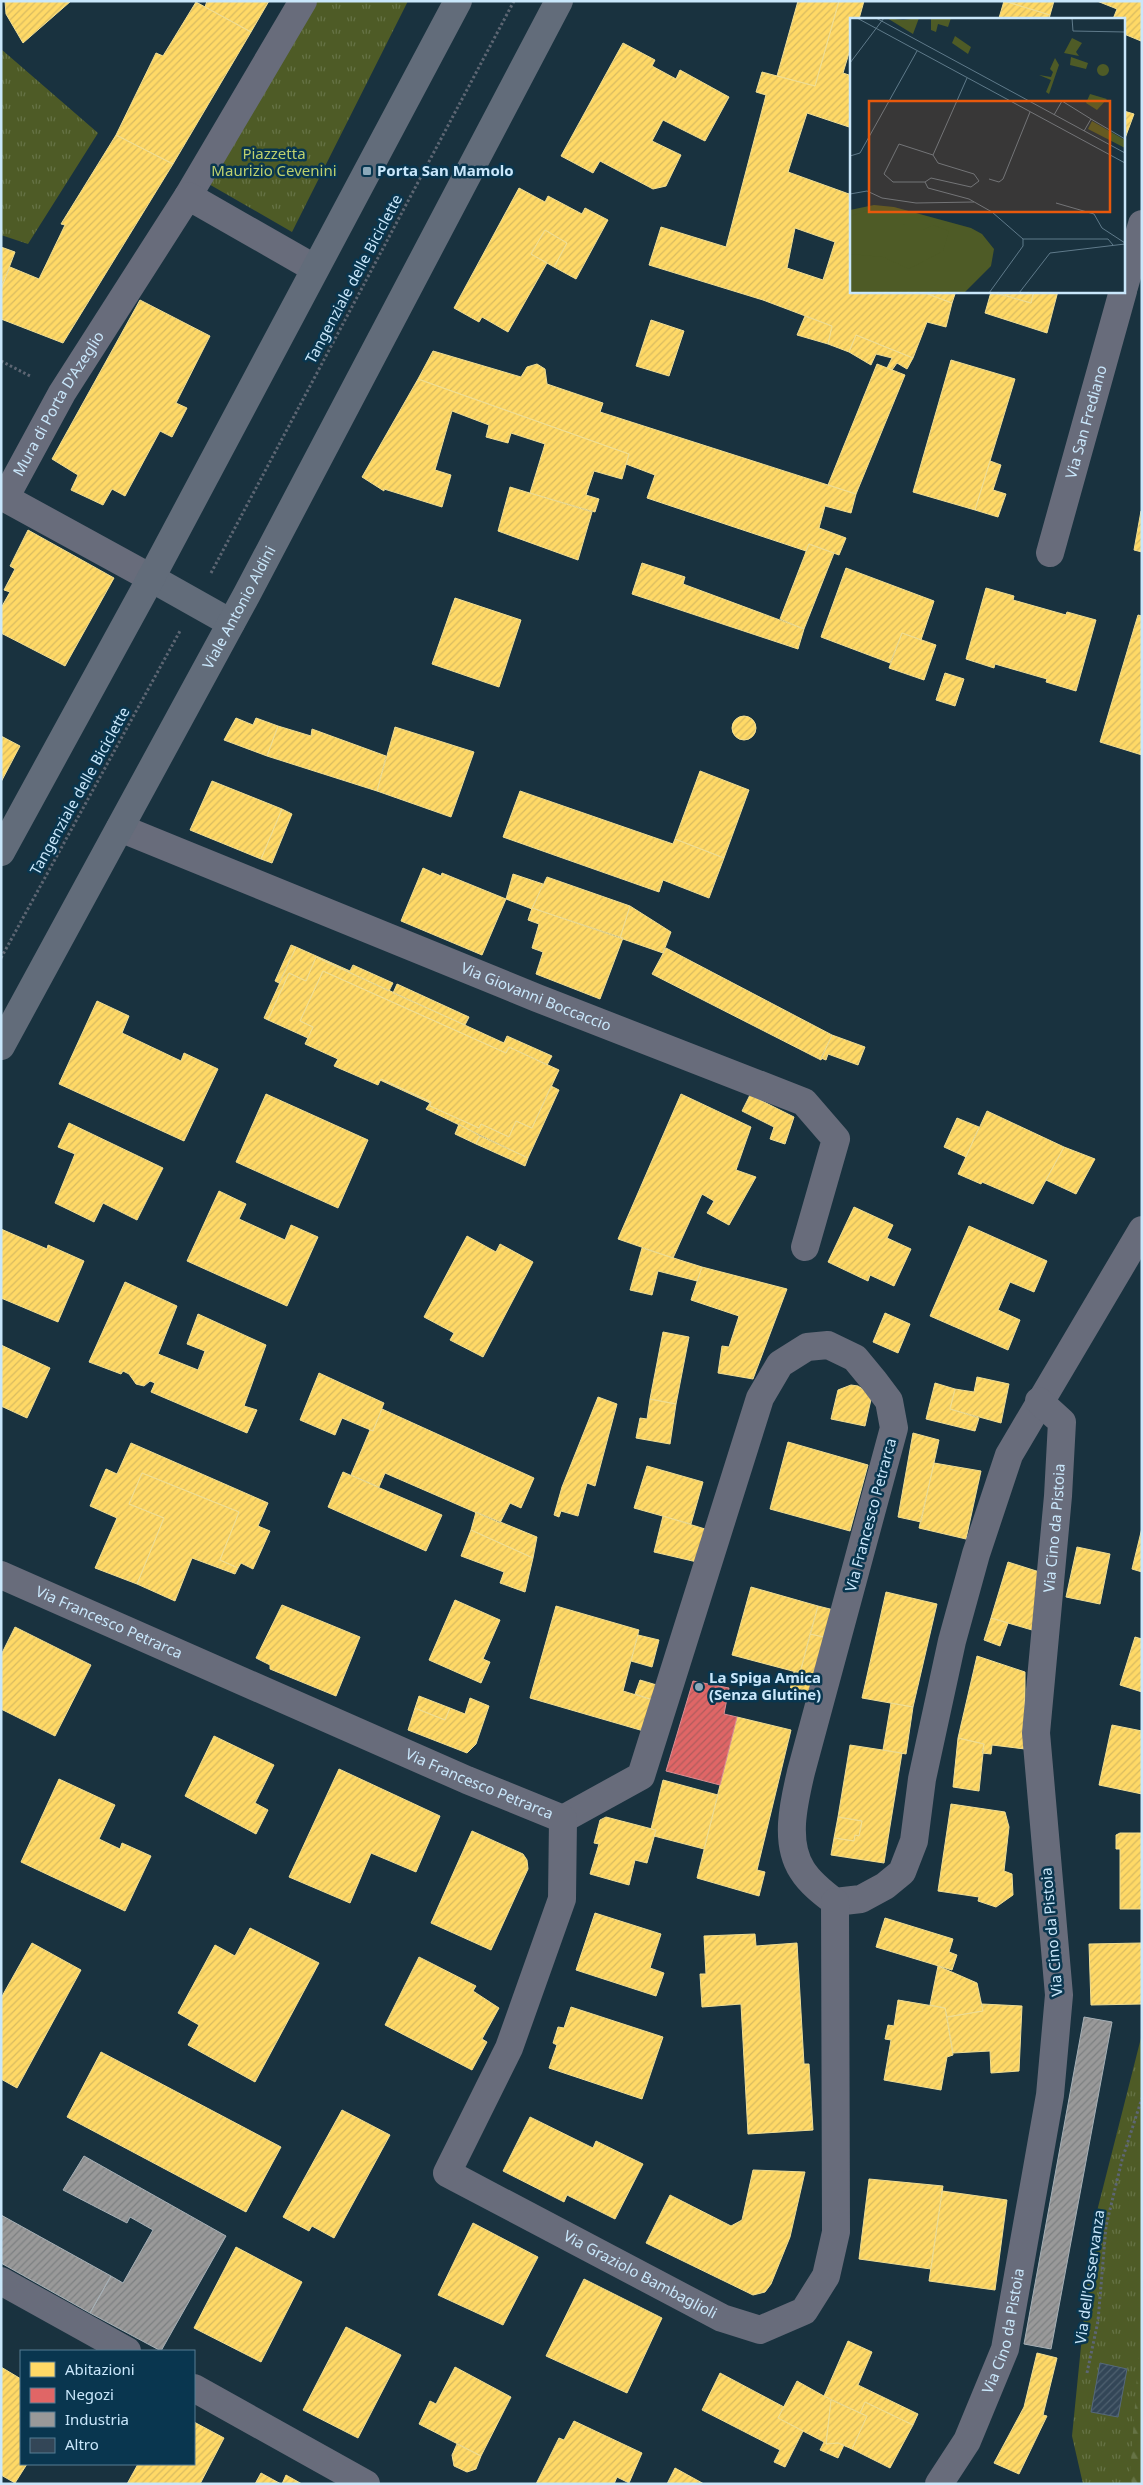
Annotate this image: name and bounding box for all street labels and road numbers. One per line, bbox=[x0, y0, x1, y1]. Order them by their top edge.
street label: Tangenziale delle Biciclette bbox=[300, 191, 406, 367]
street label: Mura di Porta D'Azeglio bbox=[8, 327, 108, 479]
street label: Via San Frediano bbox=[1060, 363, 1111, 481]
street label: Viale Antonio Aldini bbox=[197, 542, 280, 672]
street label: Tangenziale delle Biciclette bbox=[25, 703, 134, 878]
street label: Via Giovanni Boccaccio bbox=[458, 957, 614, 1035]
street label: Via Francesco Petrarca bbox=[840, 1436, 900, 1594]
street label: Via Cino da Pistoia bbox=[1038, 1463, 1069, 1593]
street label: Via Francesco Petrarca bbox=[33, 1581, 186, 1663]
street label: Via Francesco Petrarca bbox=[403, 1743, 557, 1823]
street label: Via Cino da Pistoia bbox=[1035, 1867, 1067, 1997]
street label: Via dell'Osservanza bbox=[1070, 2208, 1108, 2345]
street label: Via Graziolo Bambaglioli bbox=[560, 2225, 721, 2323]
street label: Via Cino da Pistoia bbox=[977, 2267, 1028, 2396]

